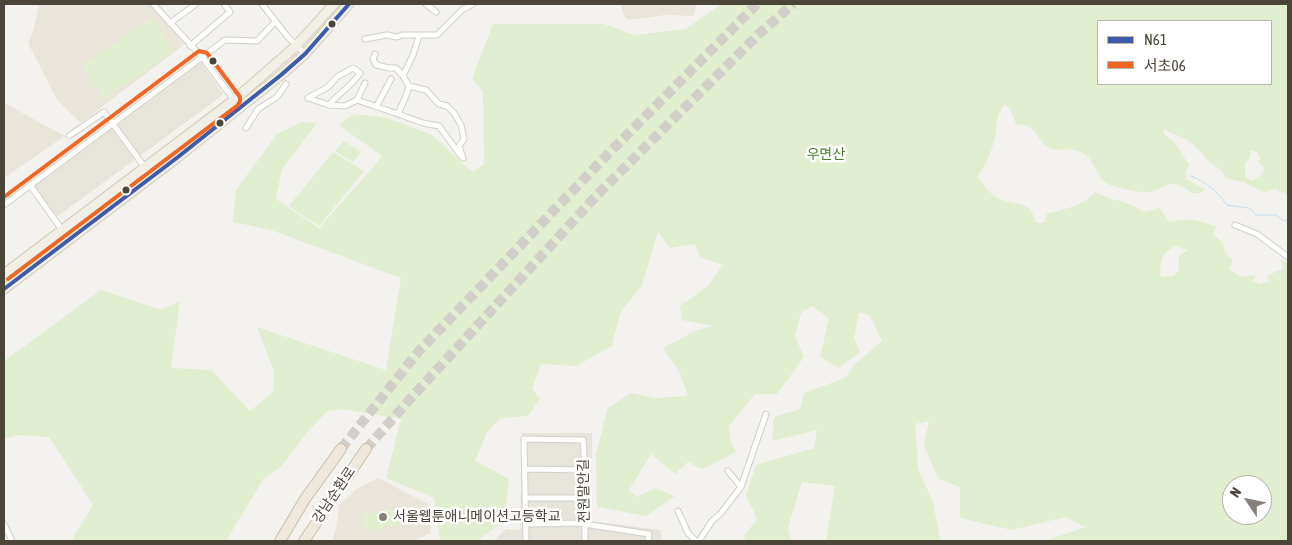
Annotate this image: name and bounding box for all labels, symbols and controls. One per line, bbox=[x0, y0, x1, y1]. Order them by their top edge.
unlabelled marker bbox=[327, 19, 337, 29]
legend bbox=[1097, 20, 1272, 85]
text: N61 bbox=[1144, 31, 1167, 48]
unlabelled marker bbox=[208, 56, 218, 66]
text: 서초06 bbox=[1144, 57, 1186, 74]
unlabelled marker bbox=[215, 118, 225, 128]
park label: 우면산 bbox=[807, 147, 845, 163]
unlabelled marker bbox=[121, 185, 131, 195]
street label: 전원말안길 bbox=[575, 459, 593, 523]
street label: 강남순환로 bbox=[309, 464, 359, 526]
north arrow bbox=[1222, 475, 1272, 525]
text: N bbox=[1226, 484, 1244, 500]
place label: 서울웹툰애니메이션고등학교 bbox=[393, 509, 560, 525]
marker: 서울웹툰애니메이션고등학교 bbox=[377, 511, 389, 523]

